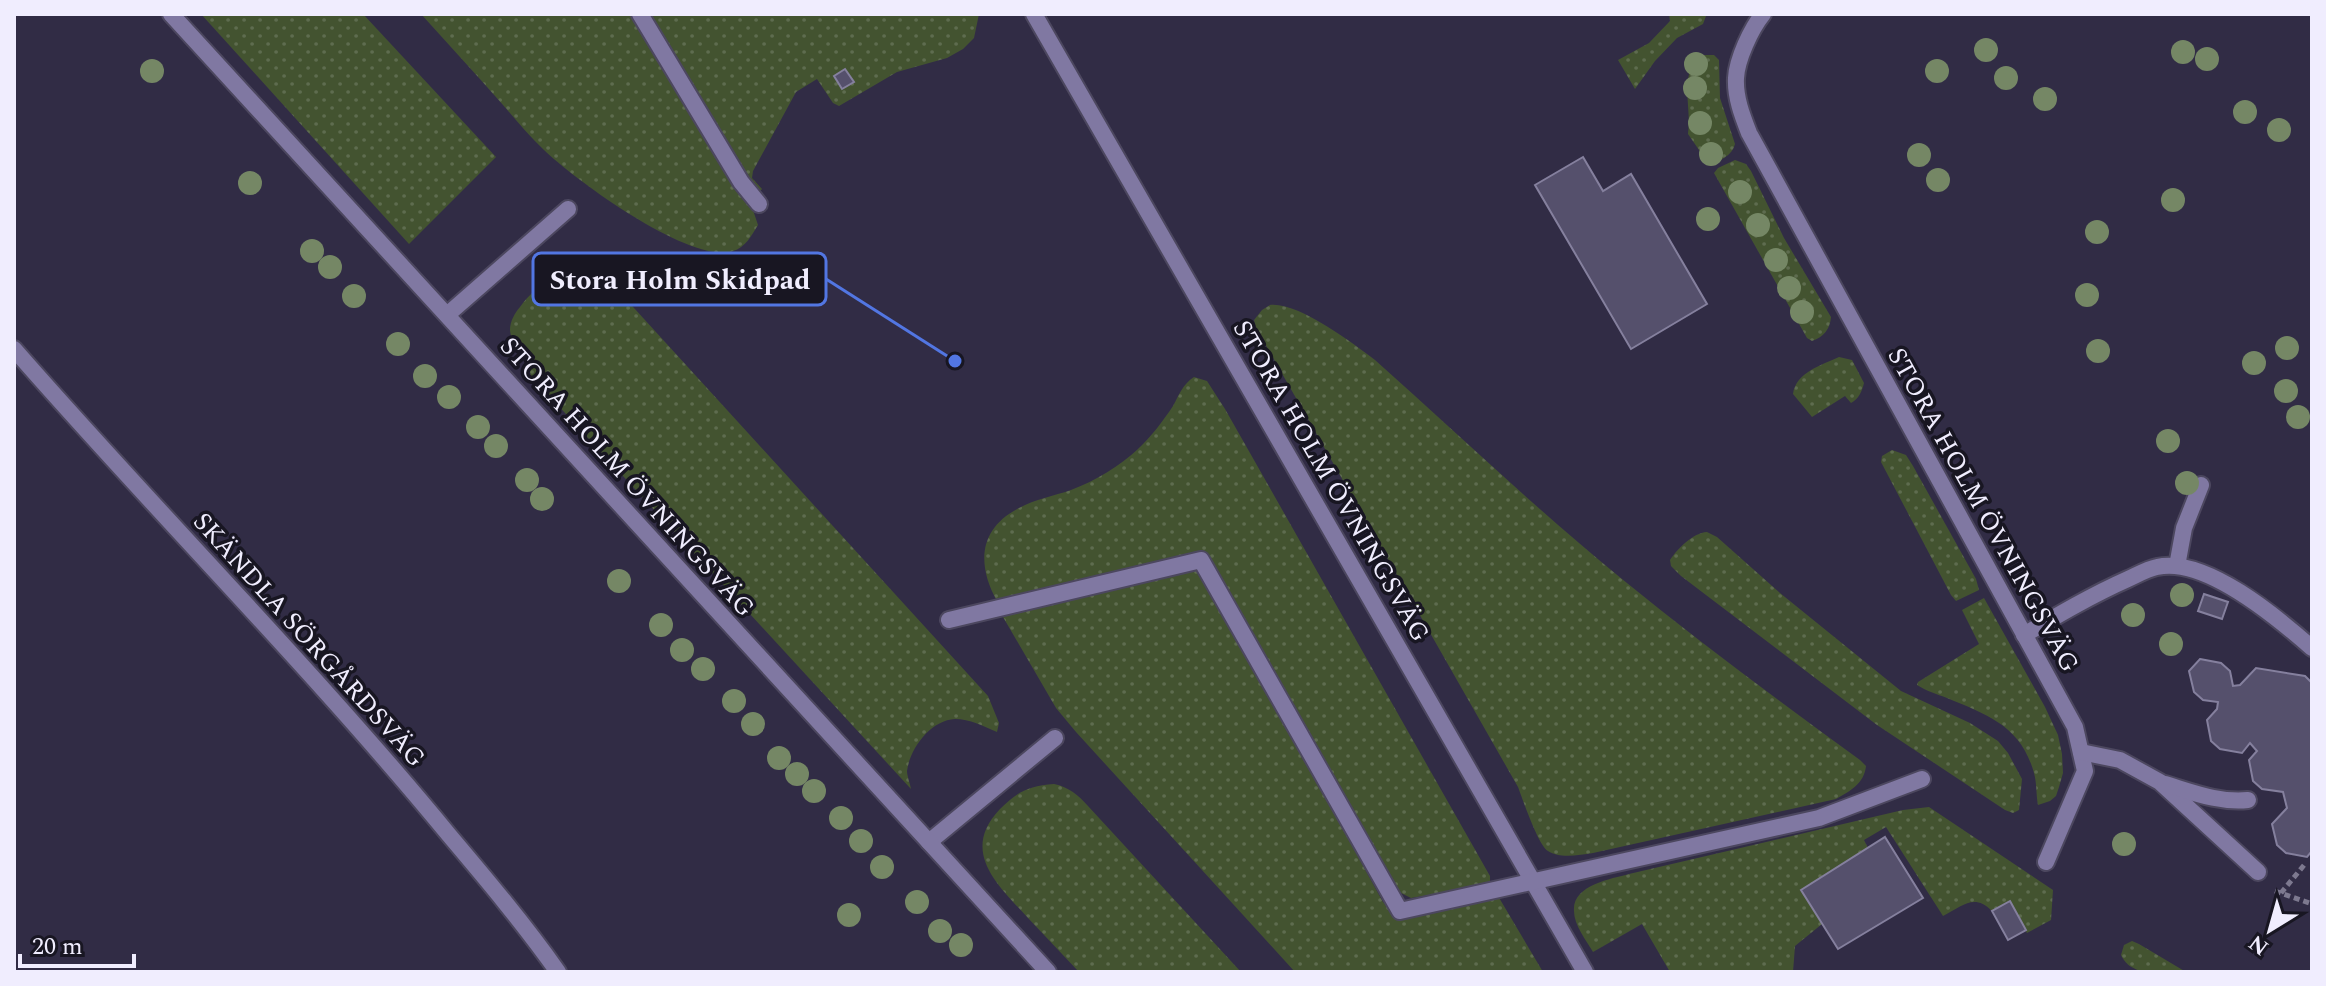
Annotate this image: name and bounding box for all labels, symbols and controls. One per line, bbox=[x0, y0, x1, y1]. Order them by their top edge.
callout: Stora Holm Skidpad bbox=[533, 253, 826, 305]
text: Stora Holm Skidpad bbox=[549, 259, 811, 302]
street label: STORA HOLM ÖVNINGSVÄG bbox=[1222, 313, 1440, 649]
street label: STORA HOLM ÖVNINGSVÄG bbox=[490, 328, 764, 626]
street label: STORA HOLM ÖVNINGSVÄG bbox=[1877, 340, 2089, 680]
street label: SKÄNDLA SÖRGÅRDSVÄG bbox=[183, 503, 435, 777]
north arrow bbox=[2230, 890, 2310, 970]
scale bar bbox=[20, 918, 134, 968]
text: N bbox=[2242, 926, 2276, 963]
text: 20 m bbox=[32, 929, 83, 965]

